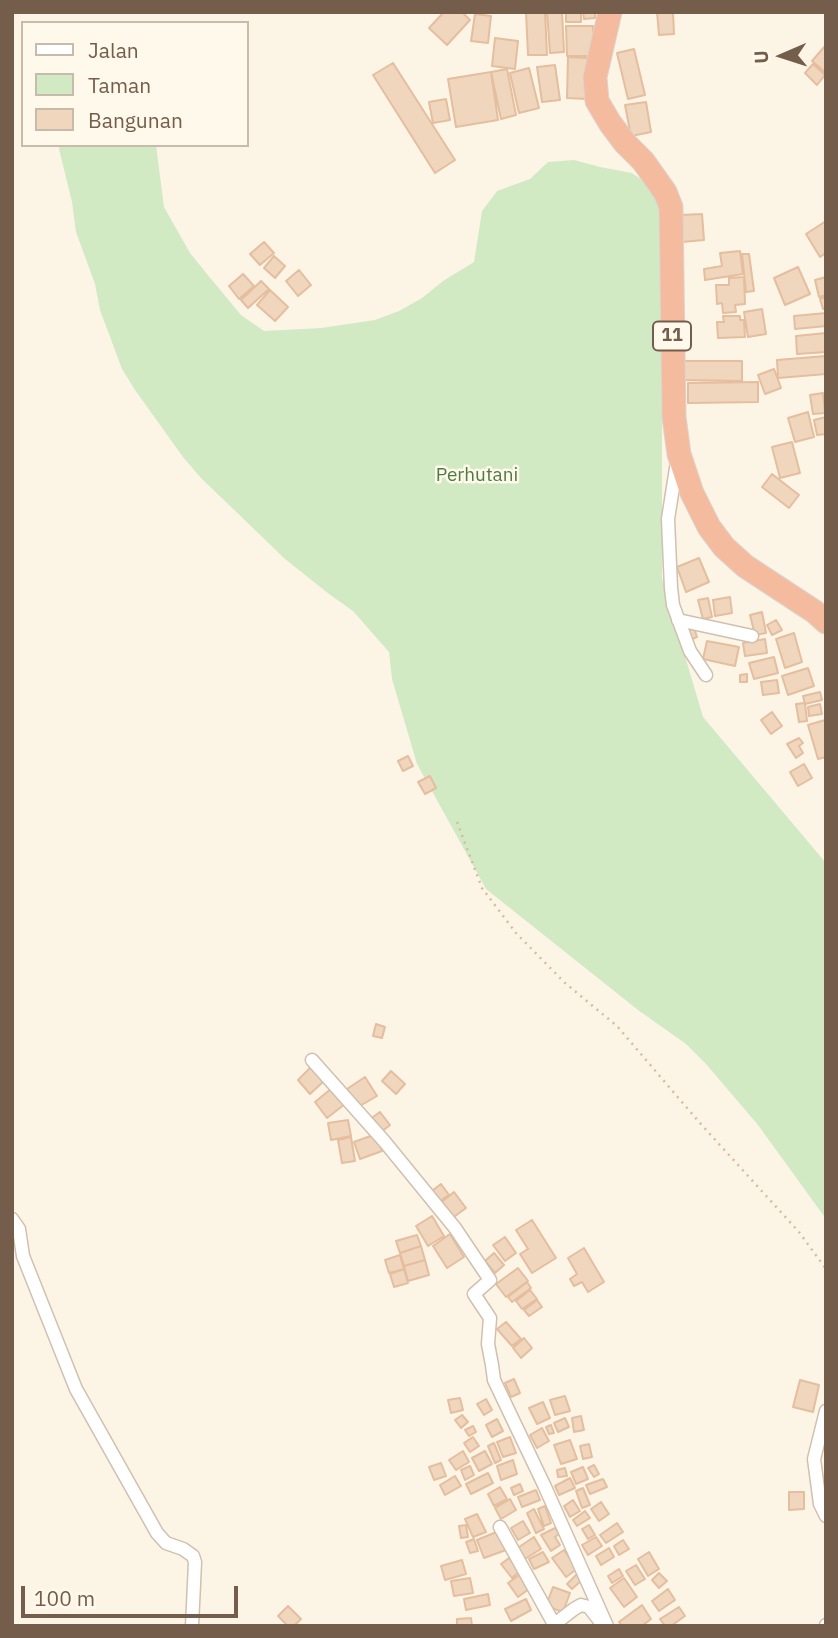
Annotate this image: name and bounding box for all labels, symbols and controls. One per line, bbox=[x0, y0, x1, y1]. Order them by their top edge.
legend bbox=[21, 21, 248, 147]
north arrow bbox=[747, 21, 817, 91]
text: Jalan bbox=[88, 36, 139, 64]
text: U bbox=[749, 50, 773, 64]
text: Taman bbox=[88, 71, 151, 99]
text: Bangunan bbox=[88, 106, 183, 134]
road number: 11 bbox=[653, 322, 691, 350]
park label: Perhutani bbox=[436, 465, 518, 487]
scale bar bbox=[24, 1572, 242, 1616]
text: 100 m bbox=[34, 1584, 95, 1612]

